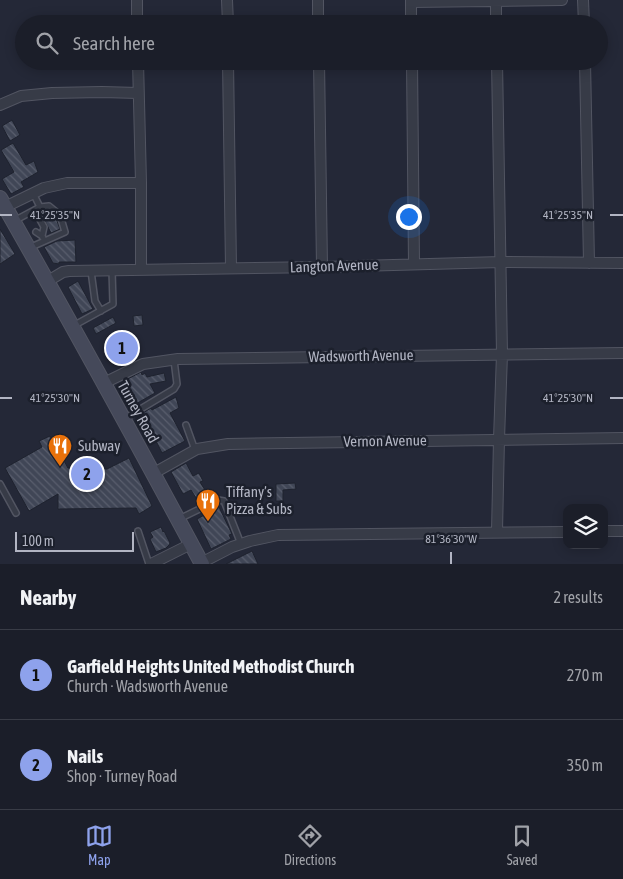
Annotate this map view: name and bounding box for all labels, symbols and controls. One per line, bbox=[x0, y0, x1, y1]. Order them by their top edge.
search box bbox=[15, 15, 608, 70]
icon: search bbox=[33, 29, 61, 57]
text: Search here bbox=[73, 32, 155, 54]
your location bbox=[396, 204, 422, 230]
text: 41°25'35"N bbox=[30, 208, 80, 222]
text: 41°25'35"N bbox=[543, 208, 593, 222]
street label: Langton Avenue bbox=[289, 255, 379, 276]
pin: 1 bbox=[106, 329, 138, 367]
street label: Wadsworth Avenue bbox=[308, 346, 414, 365]
street label: Turney Road bbox=[114, 378, 162, 446]
text: 41°25'30"N bbox=[30, 391, 80, 405]
text: 41°25'30"N bbox=[543, 391, 593, 405]
street label: Vernon Avenue bbox=[343, 431, 427, 450]
restaurant icon: Subway bbox=[47, 433, 73, 467]
place label: Subway bbox=[78, 437, 120, 454]
pin: 2 bbox=[71, 455, 103, 493]
place label: Tiffany’s Pizza & Subs bbox=[226, 483, 292, 517]
restaurant icon: Tiffany’s Pizza & Subs bbox=[195, 488, 221, 522]
map controls bbox=[563, 504, 608, 549]
button: layers bbox=[563, 504, 608, 549]
scale bar bbox=[15, 529, 134, 552]
text: 81°36'30"W bbox=[425, 532, 477, 546]
text: 100 m bbox=[22, 533, 54, 549]
text: Nearby bbox=[20, 585, 76, 609]
text: 2 results bbox=[553, 588, 603, 606]
text: Garfield Heights United Methodist Church bbox=[67, 655, 354, 677]
text: 1 bbox=[32, 666, 40, 684]
text: 270 m bbox=[567, 666, 603, 684]
text: Church · Wadsworth Avenue bbox=[67, 677, 228, 695]
text: Nails bbox=[67, 745, 103, 767]
text: 2 bbox=[32, 756, 40, 774]
text: 350 m bbox=[567, 756, 603, 774]
text: Shop · Turney Road bbox=[67, 767, 177, 785]
tab: Map bbox=[85, 822, 113, 868]
tab: Directions bbox=[284, 822, 336, 868]
tab: Saved bbox=[507, 822, 538, 868]

